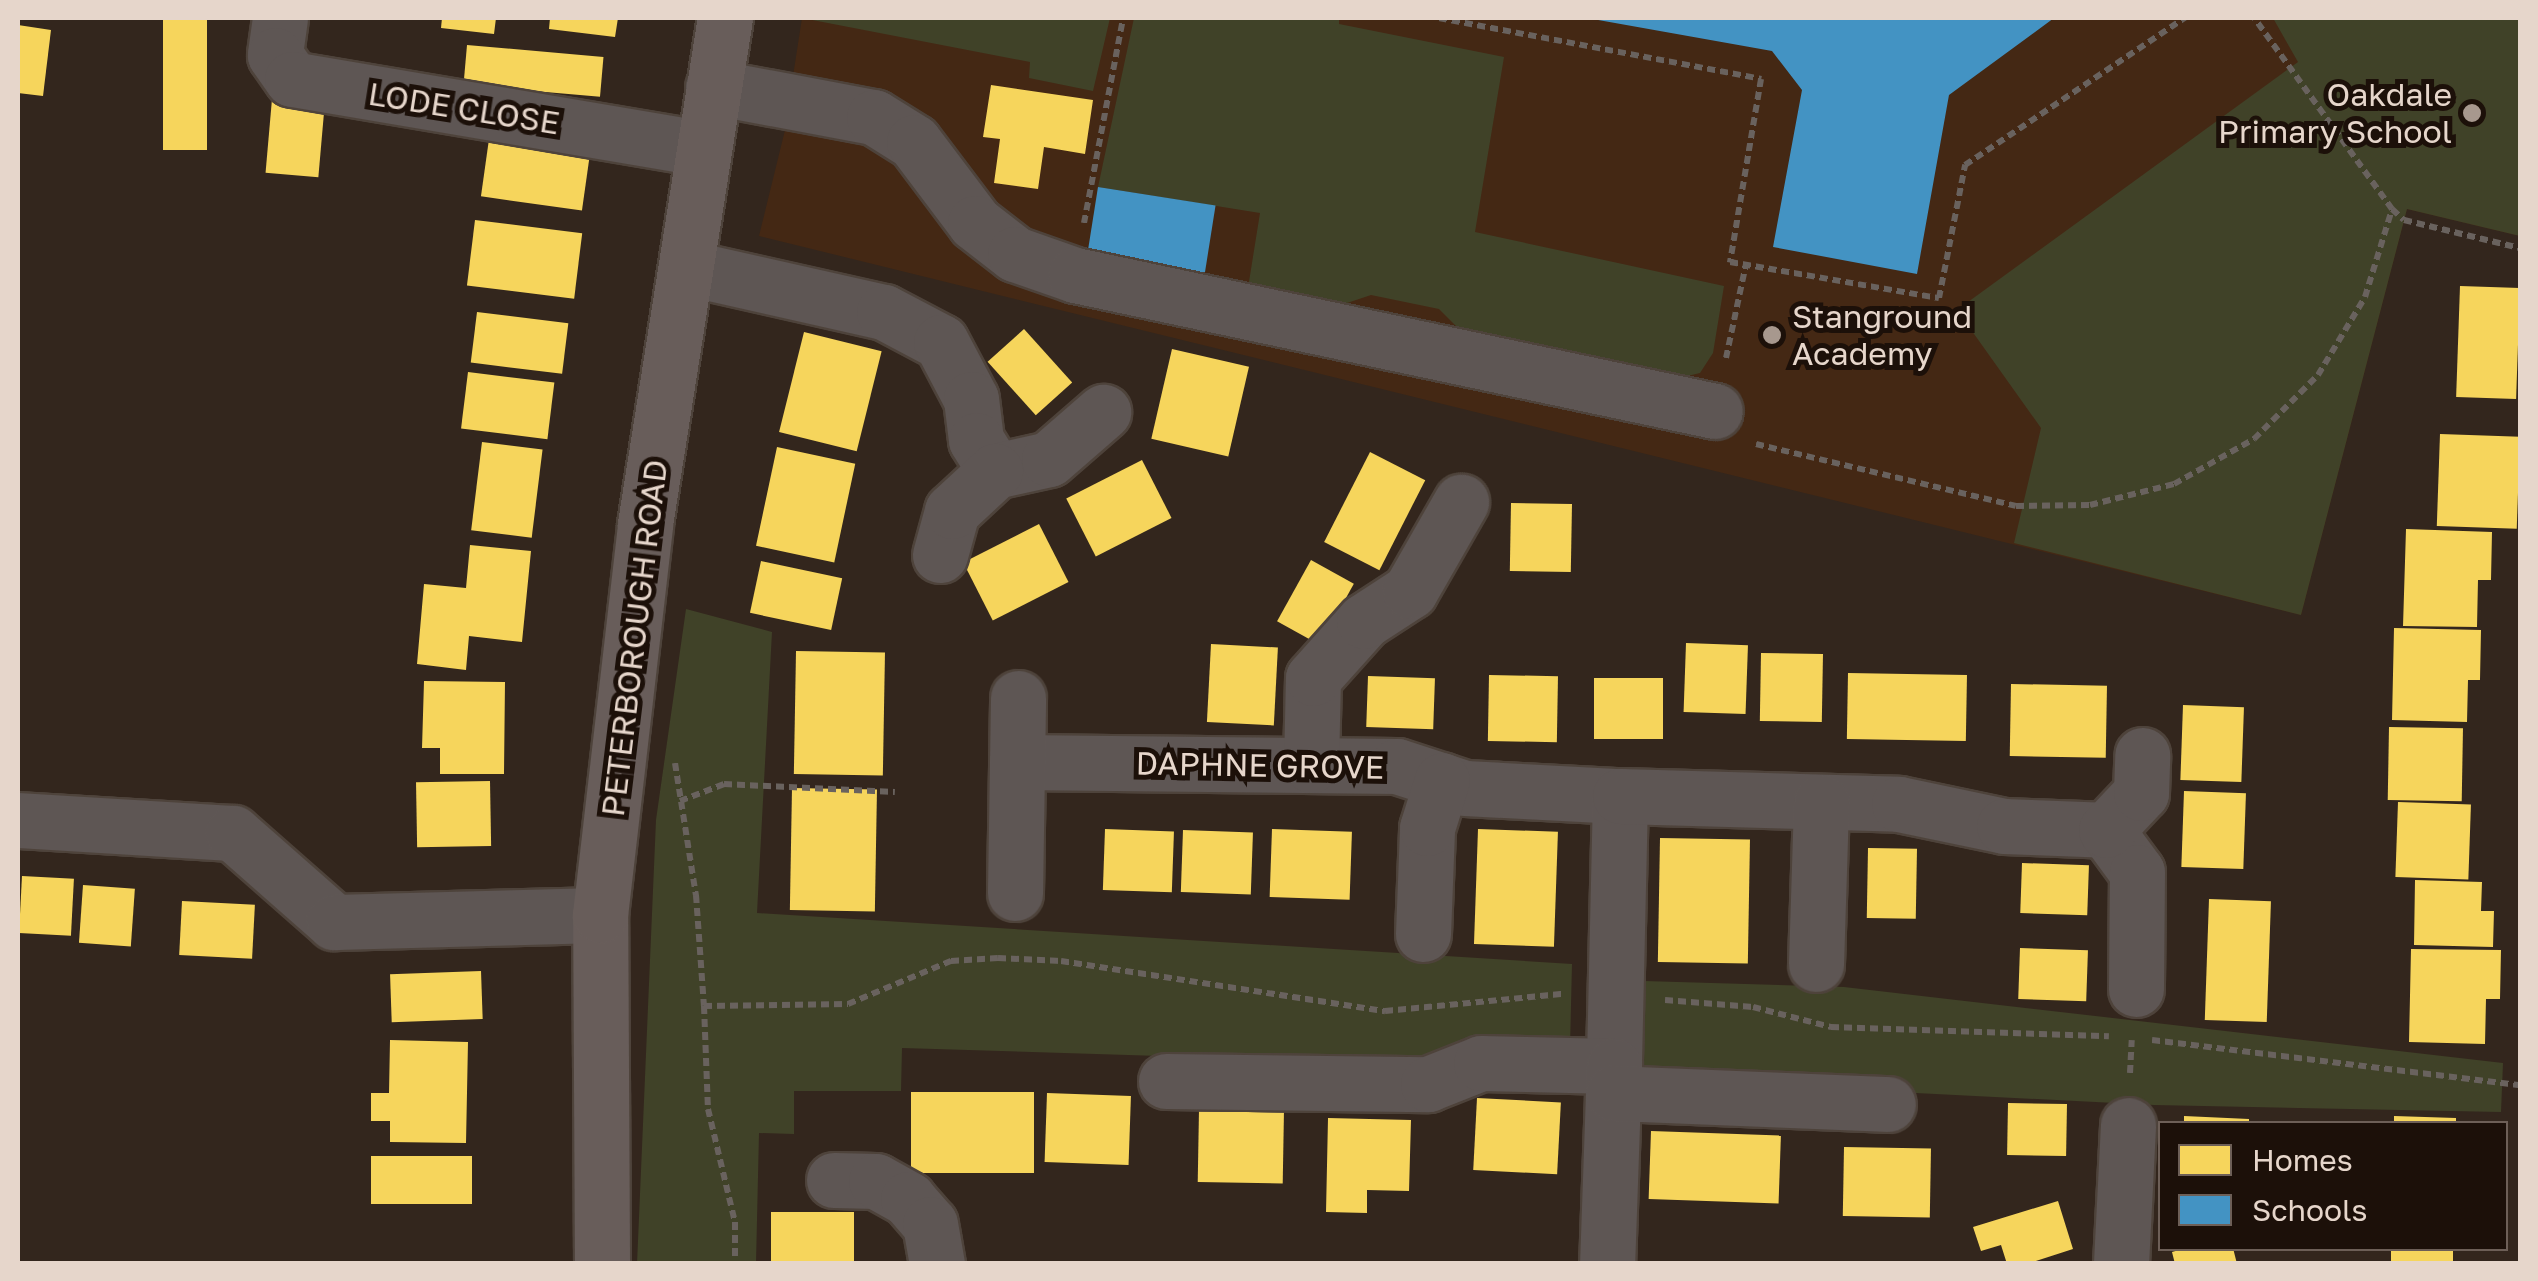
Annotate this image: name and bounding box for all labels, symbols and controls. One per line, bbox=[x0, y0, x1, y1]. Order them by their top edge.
street label: LODE CLOSE bbox=[366, 74, 562, 142]
place label: Oakdale Primary School bbox=[2218, 76, 2452, 151]
marker: Oakdale Primary School bbox=[2461, 102, 2483, 124]
place label: Stanground Academy bbox=[1792, 298, 1972, 373]
marker: Stanground Academy bbox=[1761, 324, 1783, 346]
street label: PETERBOROUGH ROAD bbox=[593, 457, 675, 819]
street label: DAPHNE GROVE bbox=[1135, 744, 1385, 786]
legend bbox=[2158, 1121, 2508, 1251]
text: Homes bbox=[2252, 1142, 2353, 1178]
text: Schools bbox=[2252, 1192, 2368, 1228]

